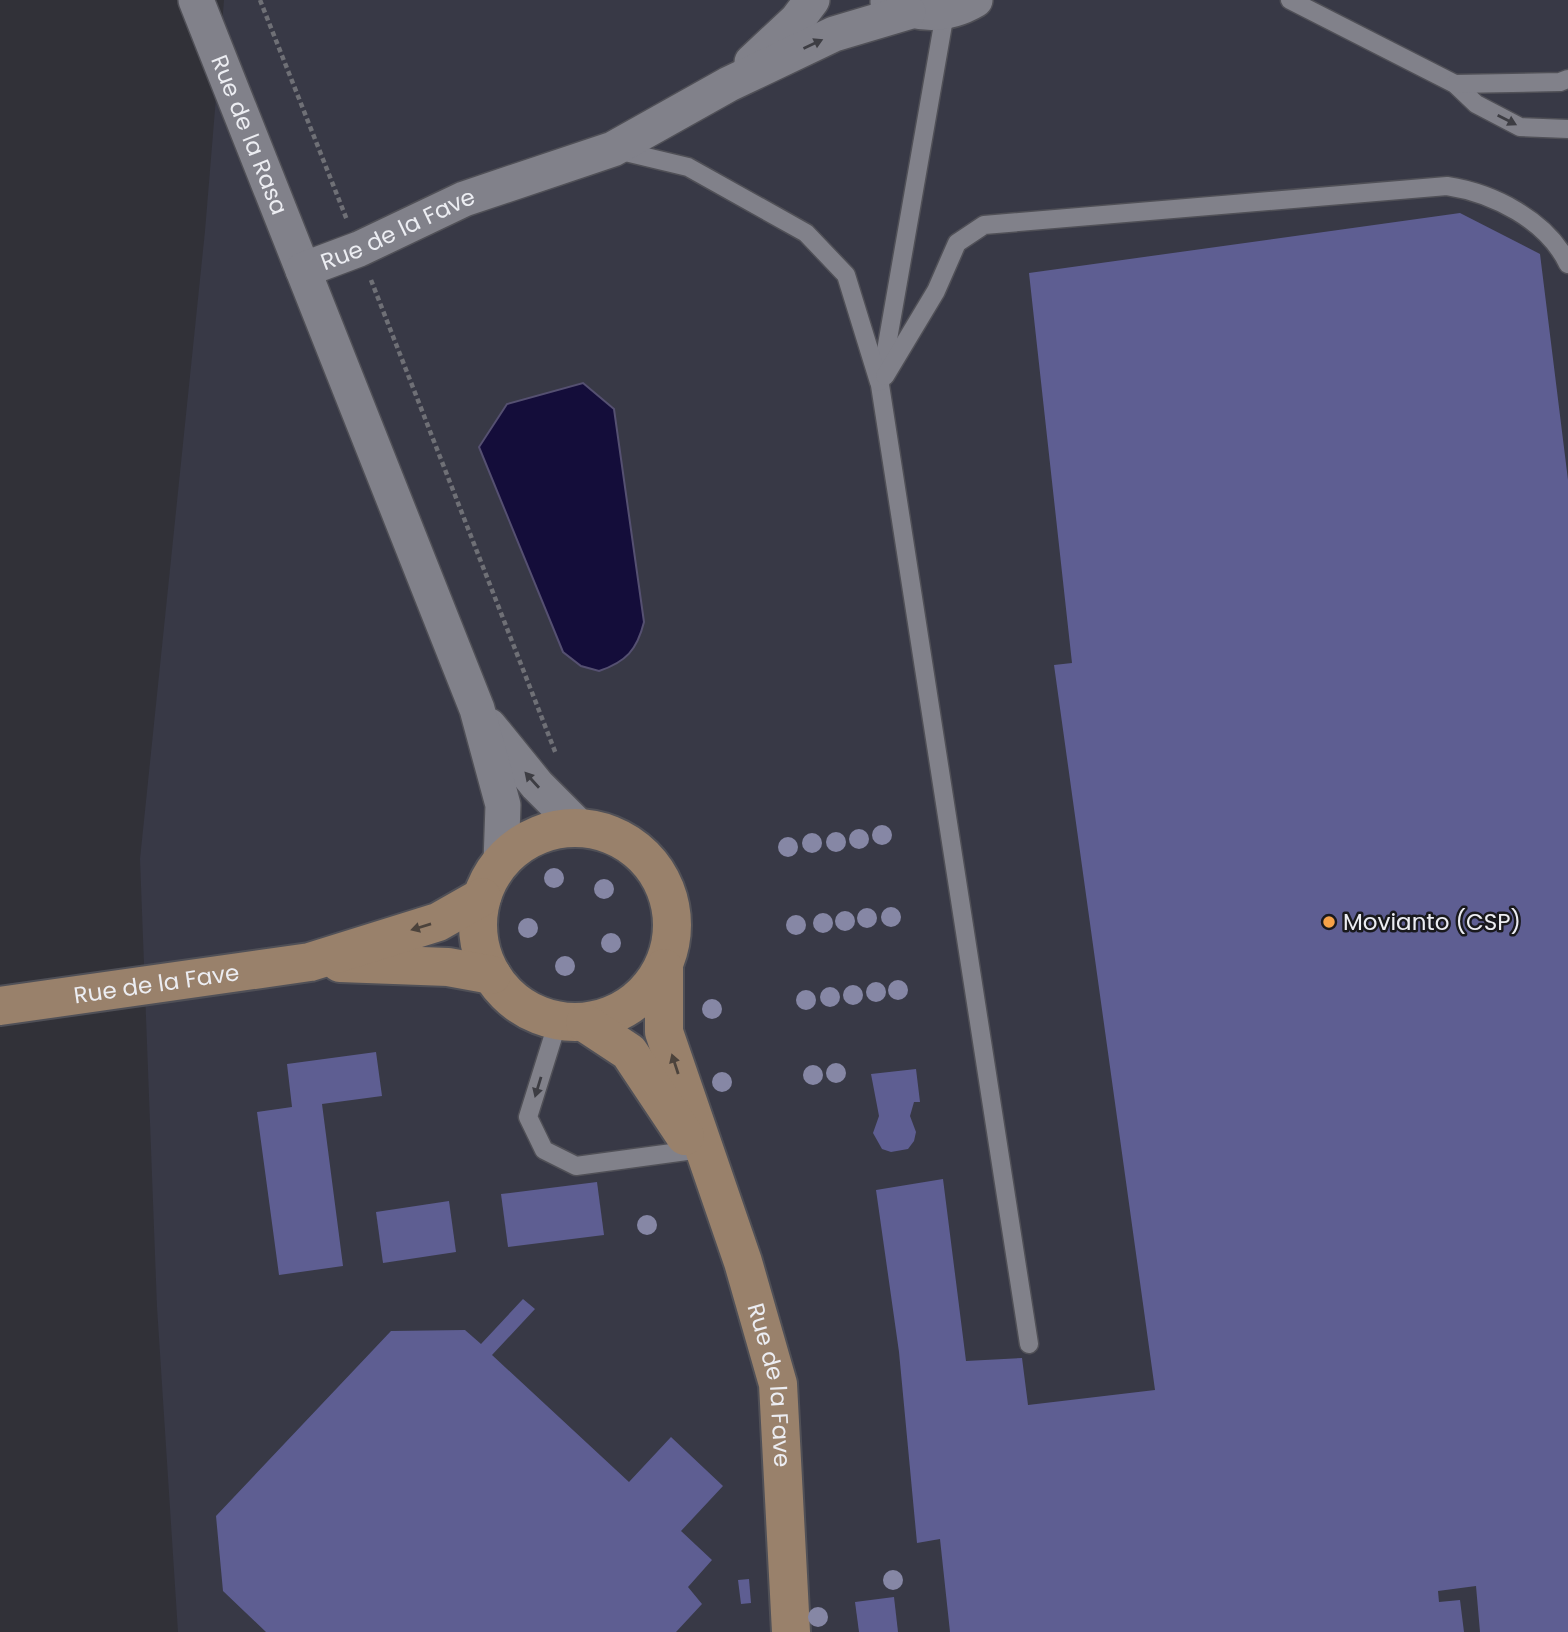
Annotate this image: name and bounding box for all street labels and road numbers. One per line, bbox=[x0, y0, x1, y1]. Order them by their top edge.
street label: Rue de la Rasa bbox=[203, 50, 296, 220]
street label: Rue de la Fave bbox=[316, 180, 479, 278]
street label: Rue de la Fave bbox=[72, 956, 241, 1011]
street label: Rue de la Fave bbox=[740, 1299, 798, 1468]

